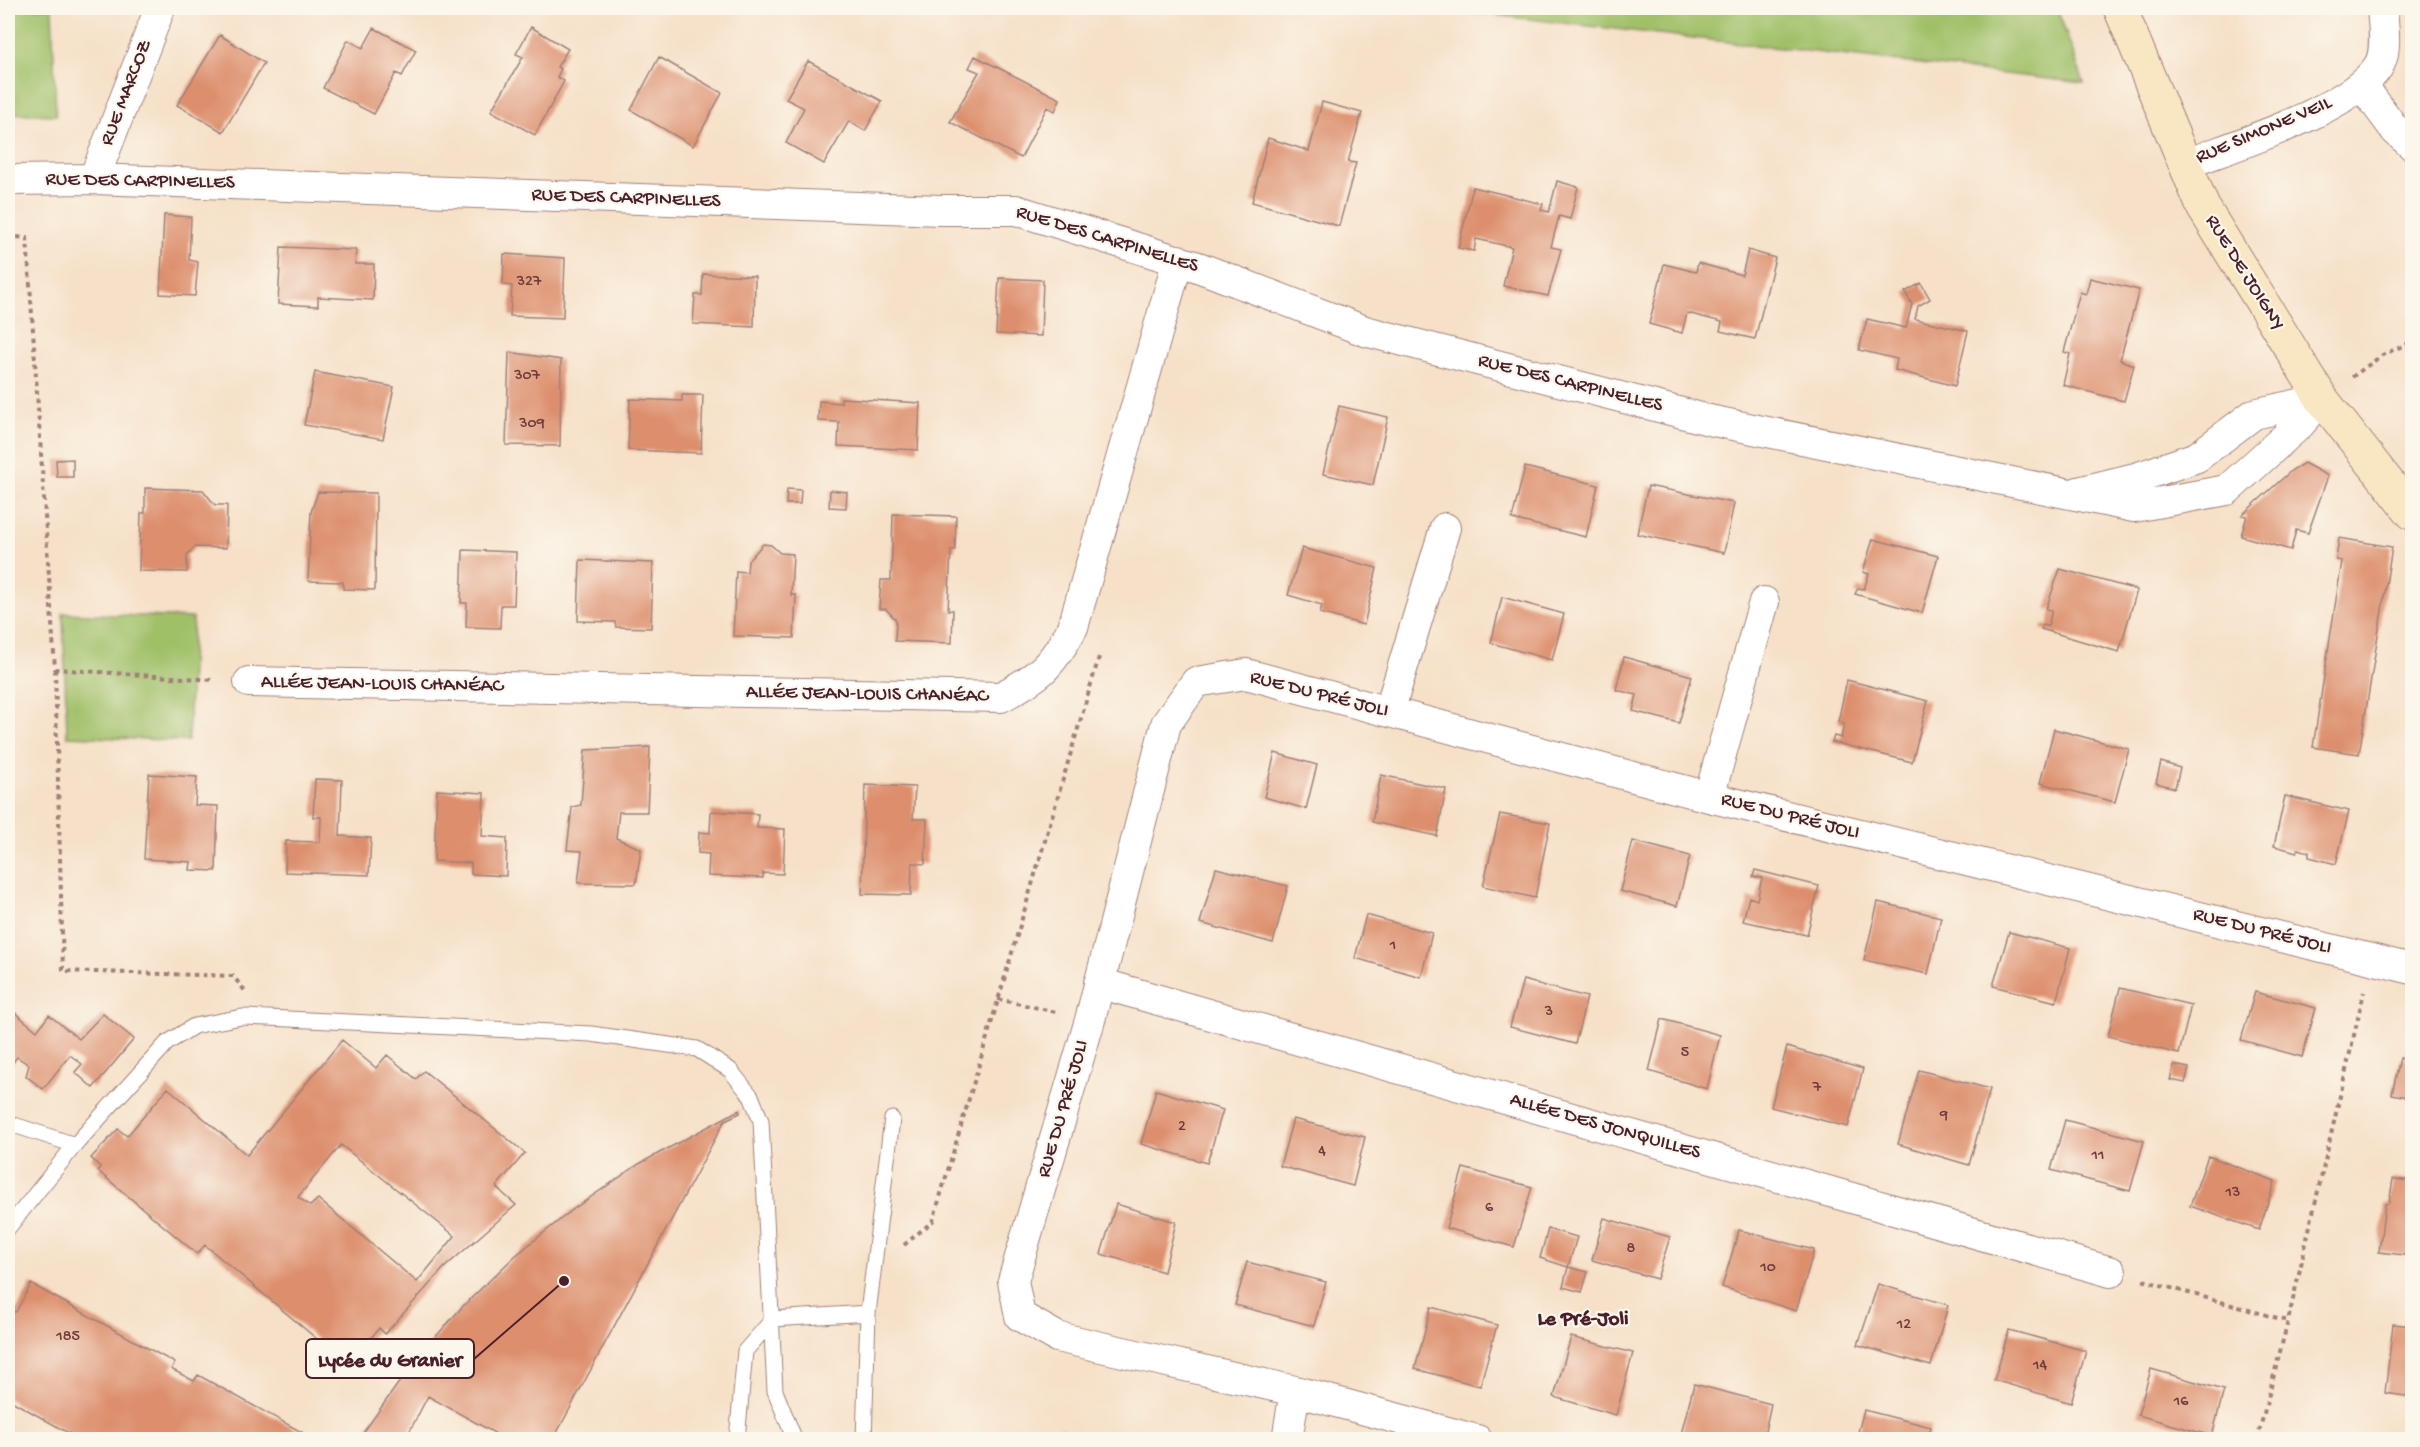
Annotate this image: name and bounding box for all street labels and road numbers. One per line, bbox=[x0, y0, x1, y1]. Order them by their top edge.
street label: RUE MARCOZ bbox=[96, 36, 158, 149]
street label: RUE SIMONE VEIL bbox=[2193, 92, 2336, 170]
street label: RUE DES CARPINELLES bbox=[45, 169, 236, 195]
street label: RUE DES CARPINELLES bbox=[531, 184, 722, 214]
street label: RUE DES CARPINELLES bbox=[1013, 201, 1202, 279]
street label: RUE DE JOIGNY bbox=[2199, 211, 2289, 335]
street label: RUE DES CARPINELLES bbox=[1475, 350, 1665, 418]
street label: RUE DU PRÉ JOLI bbox=[1247, 666, 1391, 723]
street label: ALLÉE JEAN-LOUIS CHANÉAC bbox=[261, 670, 504, 699]
street label: ALLÉE JEAN-LOUIS CHANÉAC bbox=[746, 680, 989, 709]
street label: RUE DU PRÉ JOLI bbox=[1718, 788, 1862, 845]
street label: RUE DU PRÉ JOLI bbox=[2190, 903, 2334, 960]
street label: RUE DU PRÉ JOLI bbox=[1032, 1037, 1095, 1180]
street label: ALLÉE DES JONQUILLES bbox=[1507, 1088, 1704, 1165]

